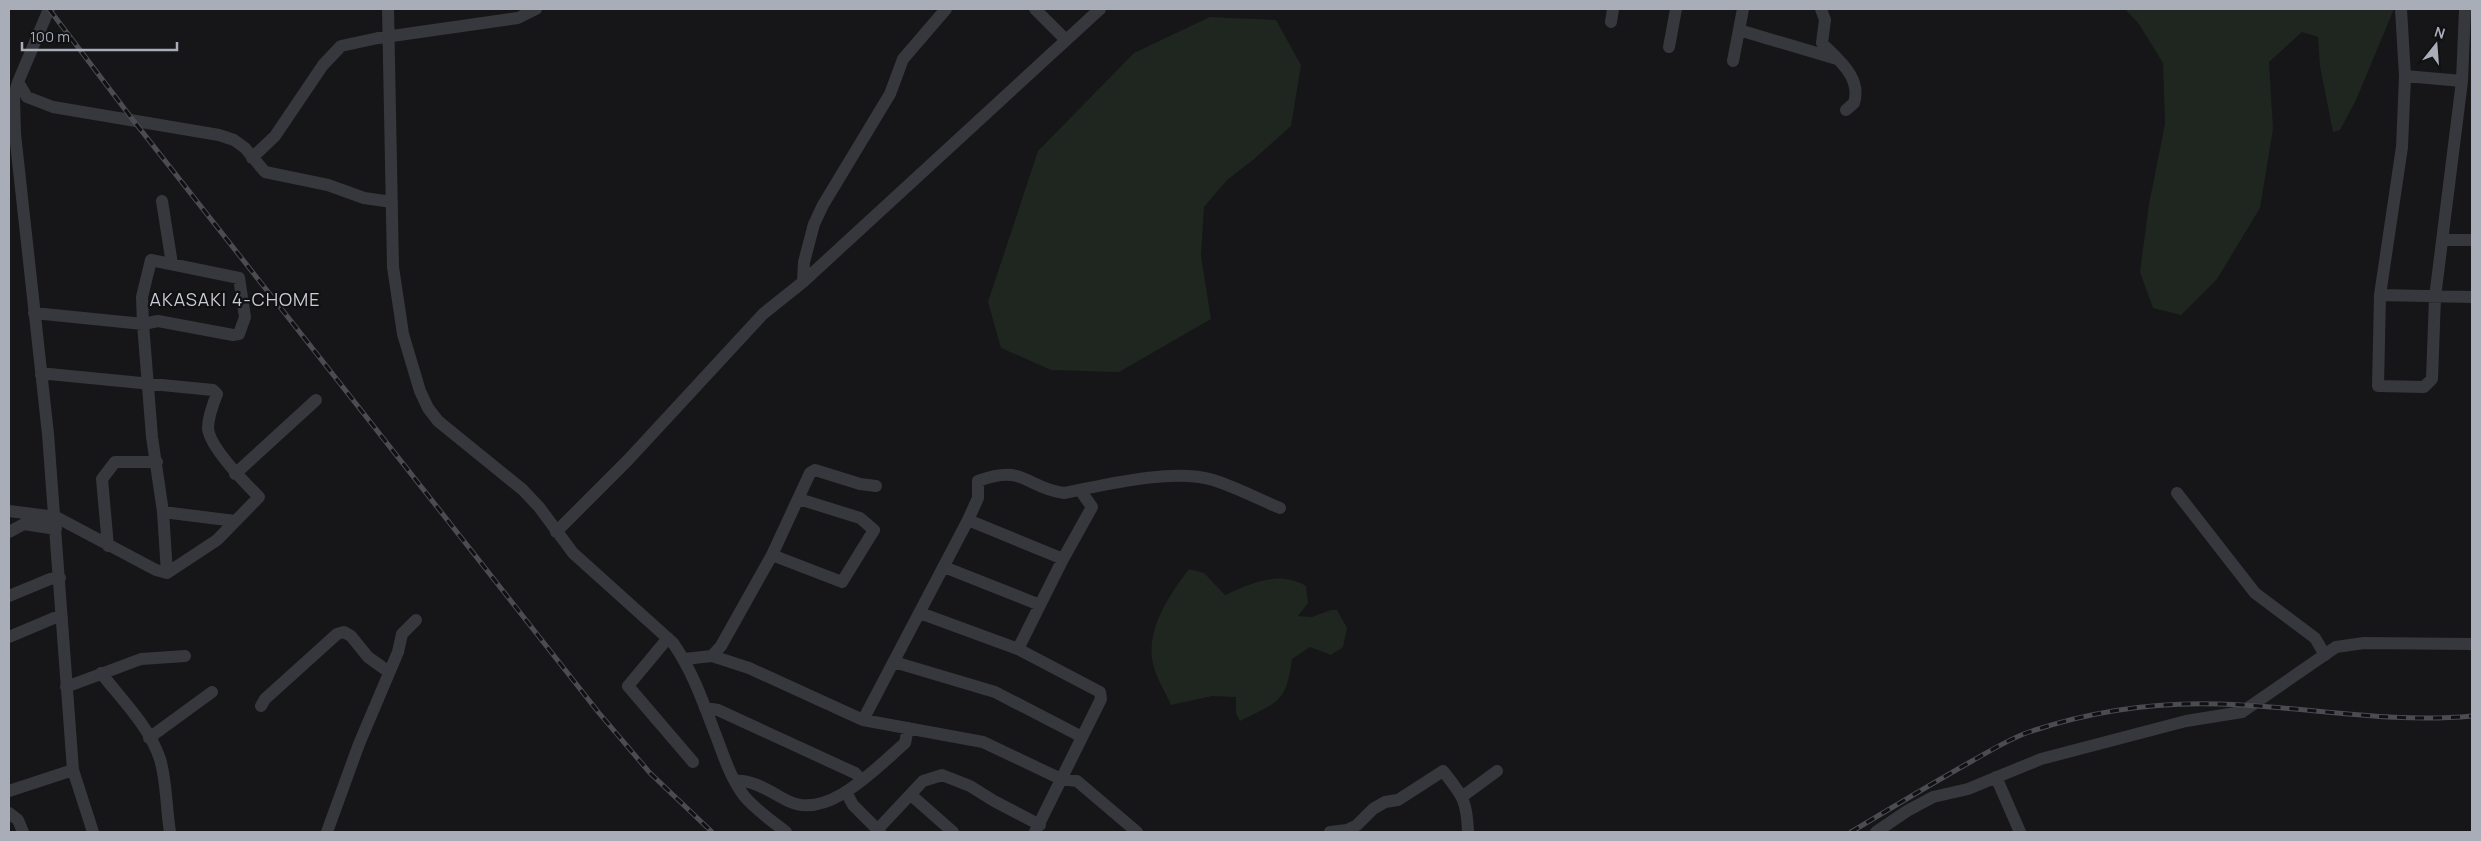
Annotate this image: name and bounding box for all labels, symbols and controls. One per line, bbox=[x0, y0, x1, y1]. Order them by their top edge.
scale bar bbox=[22, 20, 178, 52]
north arrow bbox=[2411, 20, 2461, 70]
text: N bbox=[2432, 22, 2448, 43]
text: 100 m bbox=[30, 26, 70, 47]
district label: AKASAKI 4-CHOME bbox=[150, 287, 320, 311]

